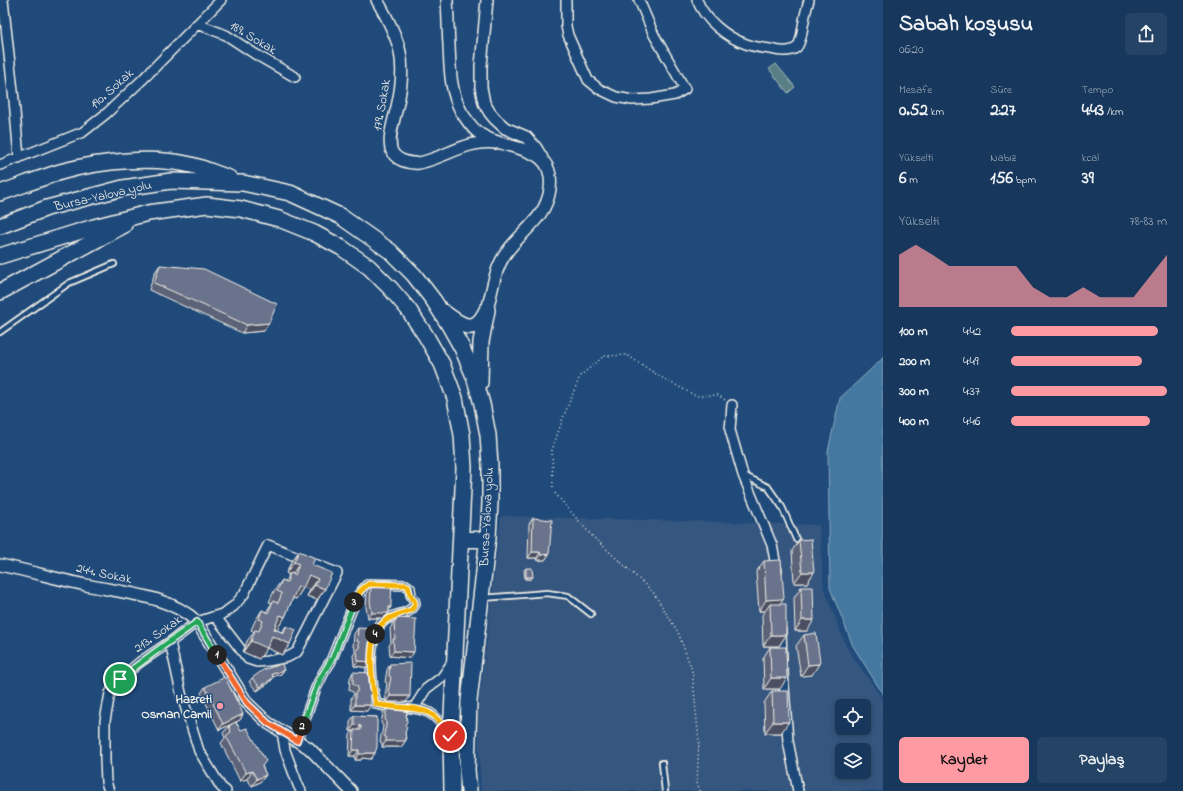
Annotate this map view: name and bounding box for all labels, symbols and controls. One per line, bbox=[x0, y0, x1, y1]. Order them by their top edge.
text: Sabah koşusu bbox=[899, 9, 1033, 41]
button: share bbox=[1125, 13, 1167, 55]
street label: 189. Sokak bbox=[226, 16, 280, 60]
text: 06:20 bbox=[899, 40, 924, 59]
street label: 190. Sokak bbox=[86, 64, 138, 114]
street label: 179. Sokak bbox=[368, 77, 396, 132]
text: Mesafe bbox=[899, 82, 932, 98]
text: Süre bbox=[990, 82, 1012, 98]
text: Tempo bbox=[1082, 82, 1113, 98]
text: 0.52 bbox=[899, 98, 928, 123]
text: 2:27 bbox=[990, 98, 1016, 123]
text: 4:43 bbox=[1082, 98, 1104, 123]
text: km bbox=[928, 104, 944, 120]
text: /km bbox=[1104, 104, 1124, 120]
text: Yükselti bbox=[899, 150, 933, 166]
text: Nabız bbox=[990, 150, 1016, 166]
text: kcal bbox=[1082, 150, 1099, 166]
text: 6 bbox=[899, 166, 906, 191]
text: 156 bbox=[990, 166, 1013, 191]
text: 39 bbox=[1082, 166, 1094, 191]
text: m bbox=[906, 172, 918, 188]
text: bpm bbox=[1013, 172, 1036, 188]
street label: Bursa-Yalova yolu bbox=[51, 176, 154, 218]
text: Yükselti bbox=[899, 212, 939, 231]
text: 78–83 m bbox=[1129, 212, 1167, 231]
text: 100 m bbox=[899, 322, 928, 341]
text: 4:42 bbox=[963, 322, 981, 341]
text: 200 m bbox=[899, 352, 930, 371]
text: 4:49 bbox=[963, 352, 979, 371]
text: 300 m bbox=[899, 382, 929, 401]
text: 4:37 bbox=[963, 382, 980, 401]
text: 400 m bbox=[899, 412, 929, 431]
text: 4:46 bbox=[963, 412, 981, 431]
street label: Bursa-Yalova yolu bbox=[475, 467, 500, 568]
street label: 244. Sokak bbox=[75, 559, 134, 589]
pin: 3 bbox=[344, 592, 364, 612]
text: 3 bbox=[352, 594, 356, 610]
street label: 213. Sokak bbox=[130, 610, 186, 658]
pin: 4 bbox=[365, 624, 385, 644]
text: 4 bbox=[373, 626, 377, 642]
pin: 1 bbox=[207, 645, 227, 665]
text: 1 bbox=[215, 647, 219, 663]
pin bbox=[103, 662, 137, 696]
icon: arrive bbox=[109, 668, 131, 690]
place label: Hazreti Osman Camii bbox=[141, 690, 212, 724]
map controls bbox=[835, 699, 871, 779]
button: locate bbox=[835, 699, 871, 735]
marker: Hazreti Osman Camii bbox=[215, 701, 225, 711]
pin: 2 bbox=[292, 716, 312, 736]
text: 2 bbox=[299, 718, 305, 734]
pin bbox=[433, 719, 467, 753]
icon: check bbox=[439, 725, 461, 747]
button: Kaydet bbox=[899, 737, 1029, 783]
button: Paylaş bbox=[1037, 737, 1167, 783]
button: layers bbox=[835, 743, 871, 779]

